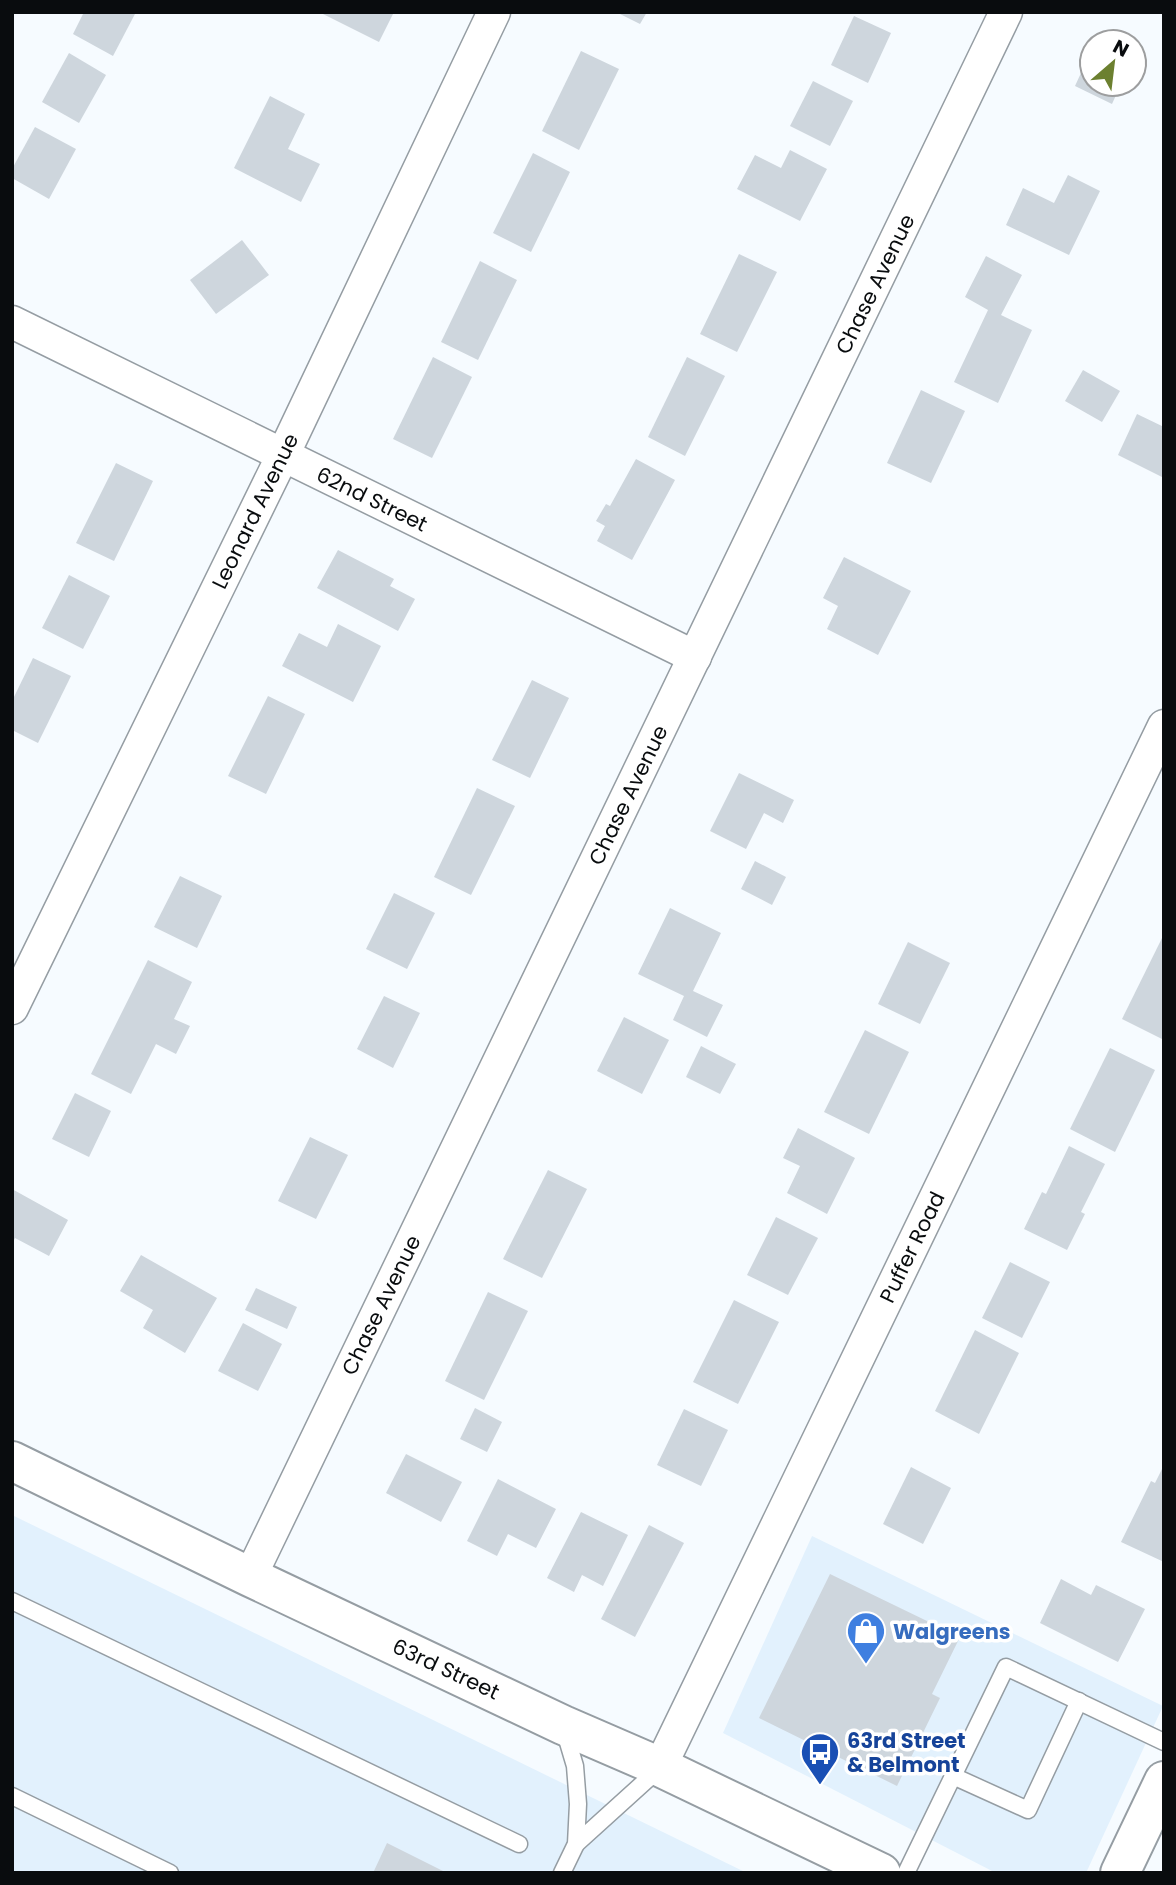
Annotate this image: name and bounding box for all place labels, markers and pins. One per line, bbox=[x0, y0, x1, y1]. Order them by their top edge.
shop icon: Walgreens bbox=[845, 1610, 887, 1665]
place label: Walgreens bbox=[893, 1617, 1011, 1646]
place label: 63rd Street & Belmont bbox=[847, 1726, 966, 1779]
bus stop icon: 63rd Street & Belmont bbox=[799, 1731, 841, 1786]

